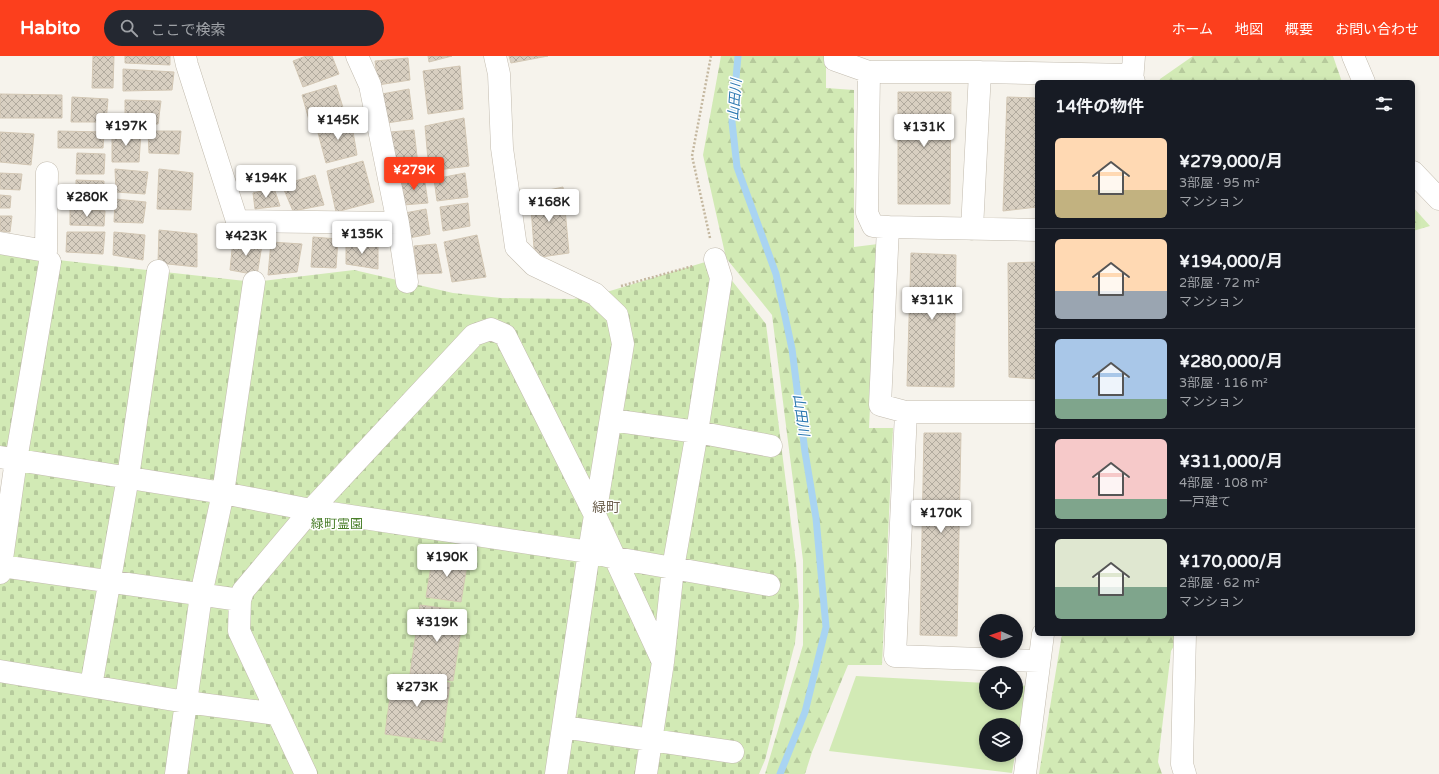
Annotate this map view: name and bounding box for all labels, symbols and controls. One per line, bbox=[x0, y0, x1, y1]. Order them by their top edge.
search box bbox=[104, 10, 384, 46]
text: Habito bbox=[20, 17, 80, 39]
icon: search bbox=[118, 17, 140, 39]
text: ここで検索 bbox=[150, 21, 225, 39]
text: ホーム bbox=[1171, 21, 1213, 38]
text: 地図 bbox=[1235, 21, 1263, 38]
text: 概要 bbox=[1285, 21, 1313, 38]
text: お問い合わせ bbox=[1335, 21, 1419, 38]
water label: 山田川 bbox=[725, 76, 745, 122]
icon: filters bbox=[1373, 93, 1395, 115]
text: 14件の物件 bbox=[1055, 96, 1144, 117]
pin: ¥145K bbox=[310, 107, 366, 141]
text: ¥145K bbox=[317, 112, 359, 128]
pin: ¥197K bbox=[98, 113, 154, 147]
pin: ¥131K bbox=[896, 114, 952, 148]
text: ¥197K bbox=[105, 118, 147, 134]
text: ¥131K bbox=[903, 119, 945, 135]
text: ¥279,000/月 bbox=[1179, 151, 1283, 172]
icon: home bbox=[1087, 154, 1135, 202]
pin: ¥279K bbox=[386, 157, 442, 191]
text: ¥279K bbox=[393, 162, 435, 178]
pin: ¥194K bbox=[238, 165, 294, 199]
text: ¥194K bbox=[245, 170, 287, 186]
text: 3部屋 · 95 m² bbox=[1179, 175, 1260, 191]
pin: ¥280K bbox=[59, 184, 115, 218]
text: ¥280K bbox=[66, 189, 108, 205]
pin: ¥168K bbox=[521, 189, 577, 223]
text: ¥168K bbox=[528, 194, 570, 210]
text: マンション bbox=[1179, 194, 1244, 210]
pin: ¥135K bbox=[334, 221, 390, 255]
pin: ¥423K bbox=[218, 223, 274, 257]
text: ¥135K bbox=[341, 226, 383, 242]
text: ¥423K bbox=[225, 228, 267, 244]
text: ¥194,000/月 bbox=[1179, 251, 1283, 272]
icon: home bbox=[1087, 255, 1135, 303]
text: 2部屋 · 72 m² bbox=[1179, 275, 1260, 291]
pin: ¥311K bbox=[904, 287, 960, 321]
text: ¥311K bbox=[911, 292, 953, 308]
text: マンション bbox=[1179, 294, 1244, 310]
text: ¥280,000/月 bbox=[1179, 351, 1283, 372]
icon: home bbox=[1087, 355, 1135, 403]
text: 3部屋 · 116 m² bbox=[1179, 375, 1268, 391]
water label: 山田川 bbox=[790, 393, 813, 439]
text: マンション bbox=[1179, 394, 1244, 410]
text: ¥311,000/月 bbox=[1179, 451, 1283, 472]
icon: home bbox=[1087, 455, 1135, 503]
text: 4部屋 · 108 m² bbox=[1179, 475, 1268, 491]
text: 一戸建て bbox=[1179, 494, 1231, 510]
district label: 緑町 bbox=[592, 499, 620, 516]
pin: ¥170K bbox=[913, 500, 969, 534]
text: ¥170K bbox=[920, 505, 962, 521]
park label: 緑町霊園 bbox=[311, 516, 363, 532]
pin: ¥190K bbox=[419, 544, 475, 578]
text: ¥190K bbox=[426, 549, 468, 565]
text: ¥170,000/月 bbox=[1179, 551, 1283, 572]
icon: home bbox=[1087, 555, 1135, 603]
text: 2部屋 · 62 m² bbox=[1179, 575, 1260, 591]
text: マンション bbox=[1179, 594, 1244, 610]
pin: ¥319K bbox=[409, 609, 465, 643]
text: ¥319K bbox=[416, 614, 458, 630]
north arrow bbox=[979, 614, 1023, 658]
map controls bbox=[979, 614, 1023, 762]
button: locate bbox=[979, 666, 1023, 710]
pin: ¥273K bbox=[389, 674, 445, 708]
text: ¥273K bbox=[396, 679, 438, 695]
button: layers bbox=[979, 718, 1023, 762]

